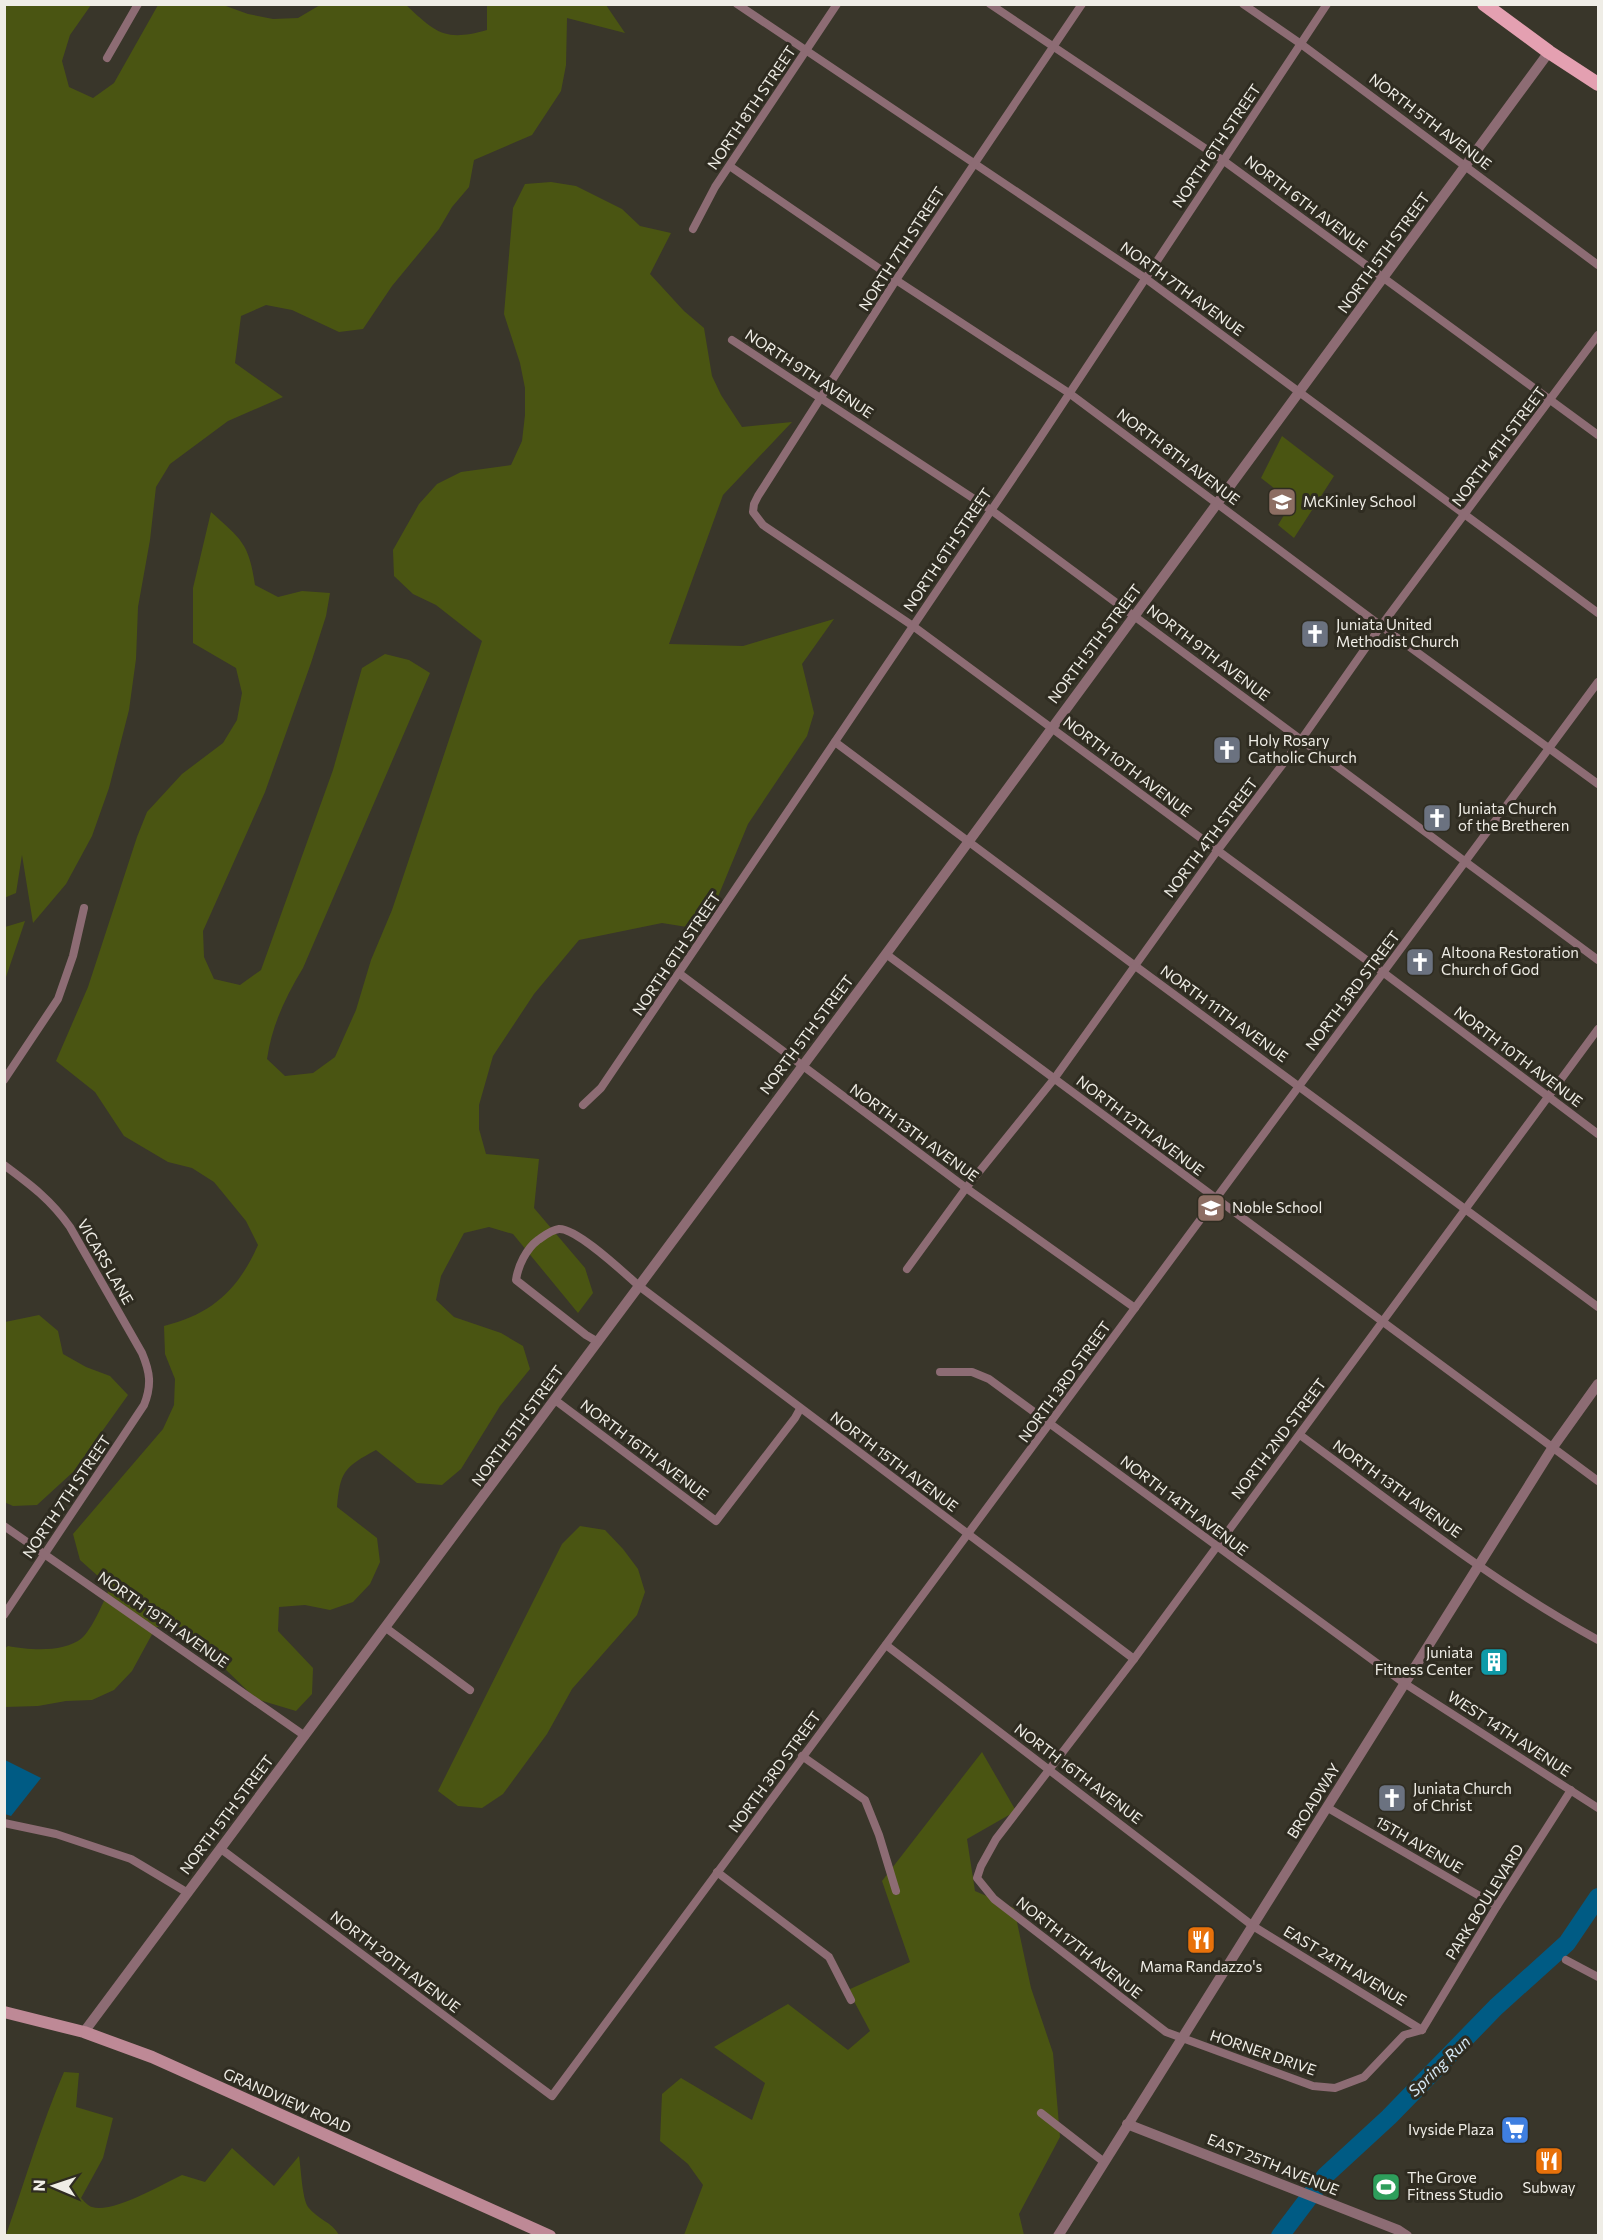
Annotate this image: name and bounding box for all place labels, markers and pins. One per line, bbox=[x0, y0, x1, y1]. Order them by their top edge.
school or university icon: McKinley School bbox=[1266, 486, 1298, 518]
place label: McKinley School bbox=[1303, 492, 1416, 510]
place label: Juniata United Methodist Church bbox=[1336, 615, 1459, 650]
church icon: Juniata United Methodist Church bbox=[1299, 618, 1331, 650]
place label: Holy Rosary Catholic Church bbox=[1248, 731, 1357, 766]
church icon: Holy Rosary Catholic Church bbox=[1211, 734, 1243, 766]
place label: Juniata Church of the Bretheren bbox=[1458, 799, 1569, 834]
church icon: Juniata Church of the Bretheren bbox=[1421, 802, 1453, 834]
place label: Altoona Restoration Church of God bbox=[1441, 943, 1579, 978]
church icon: Altoona Restoration Church of God bbox=[1404, 946, 1436, 978]
school or university icon: Noble School bbox=[1195, 1192, 1227, 1224]
place label: Noble School bbox=[1232, 1198, 1322, 1216]
place label: Juniata Fitness Center bbox=[1375, 1643, 1473, 1678]
building icon: Juniata Fitness Center bbox=[1478, 1646, 1510, 1678]
place label: Juniata Church of Christ bbox=[1413, 1779, 1512, 1814]
church icon: Juniata Church of Christ bbox=[1376, 1782, 1408, 1814]
restaurant icon: Mama Randazzo's bbox=[1185, 1924, 1217, 1956]
place label: Mama Randazzo's bbox=[1140, 1957, 1262, 1975]
supermarket icon: Ivyside Plaza bbox=[1499, 2114, 1531, 2146]
place label: Ivyside Plaza bbox=[1408, 2120, 1494, 2138]
restaurant icon: Subway bbox=[1533, 2145, 1565, 2177]
place label: The Grove Fitness Studio bbox=[1407, 2168, 1503, 2203]
sports icon: The Grove Fitness Studio bbox=[1370, 2171, 1402, 2203]
place label: Subway bbox=[1522, 2178, 1576, 2196]

